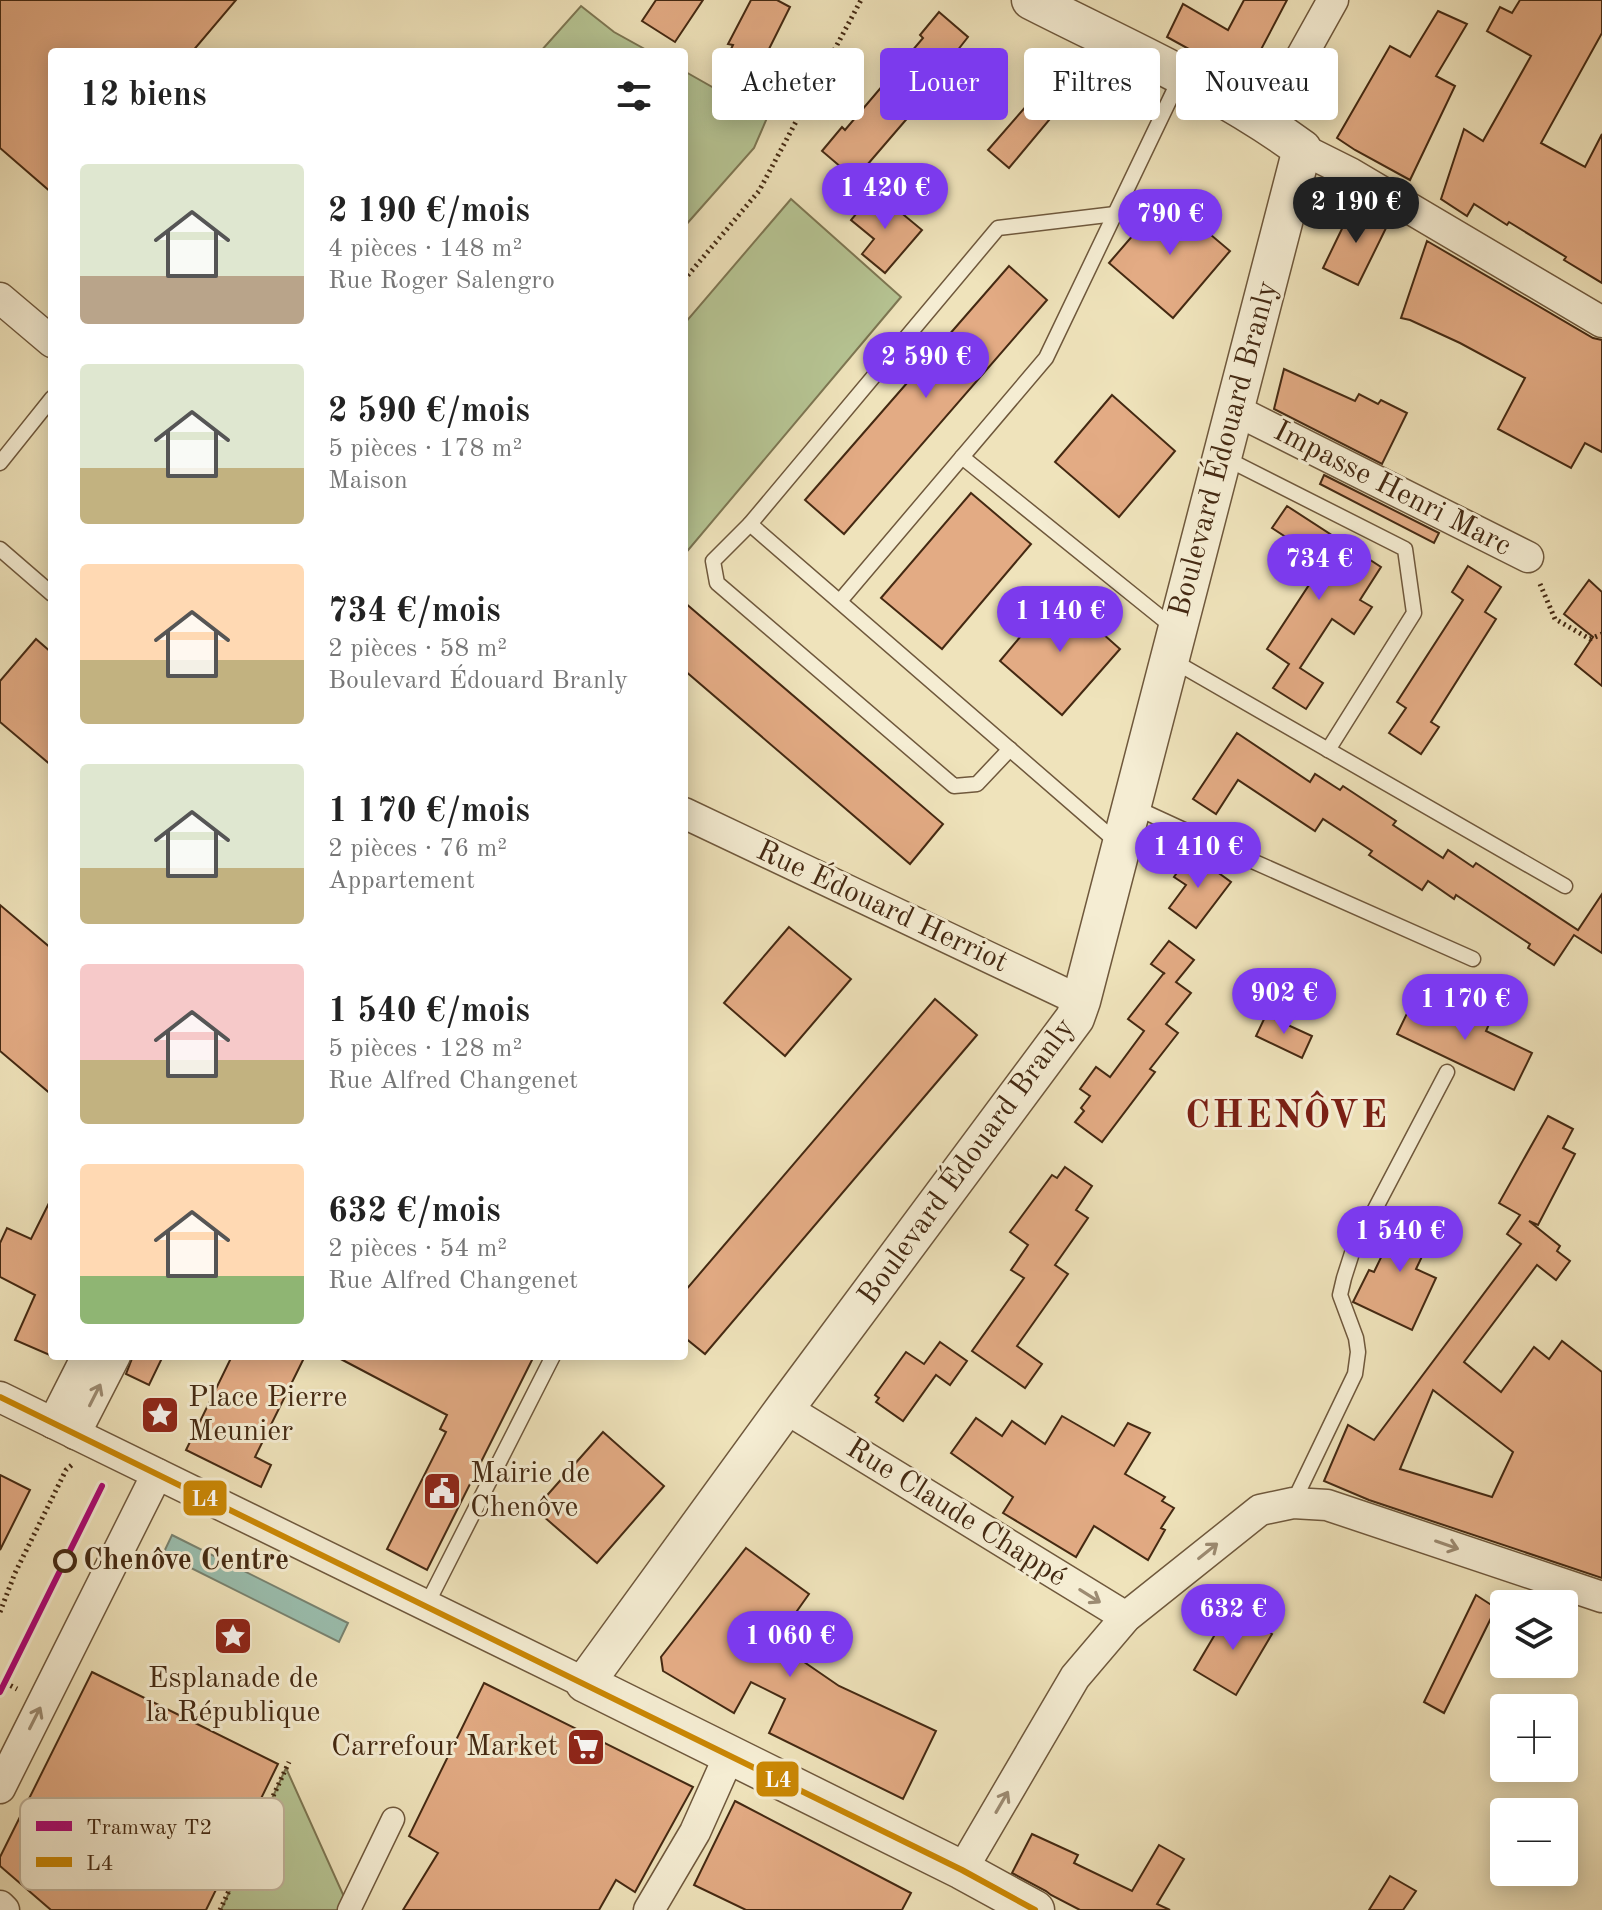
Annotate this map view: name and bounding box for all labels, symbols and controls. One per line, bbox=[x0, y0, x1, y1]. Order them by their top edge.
chip: Acheter bbox=[712, 48, 864, 120]
chip: Louer bbox=[880, 48, 1008, 120]
chip: Filtres bbox=[1024, 48, 1160, 120]
chip: Nouveau bbox=[1176, 48, 1338, 120]
icon: filters bbox=[612, 74, 656, 118]
text: 12 biens bbox=[80, 79, 207, 113]
pin: 1 420 € bbox=[811, 163, 959, 231]
text: 1 420 € bbox=[840, 176, 930, 202]
pin: 2 190 € bbox=[1282, 177, 1430, 245]
pin: 790 € bbox=[1114, 189, 1226, 257]
text: 2 190 € bbox=[1311, 190, 1401, 216]
text: 2 190 €/mois bbox=[328, 195, 530, 229]
icon: home bbox=[144, 196, 240, 292]
text: 790 € bbox=[1136, 202, 1204, 228]
text: 4 pièces · 148 m² bbox=[328, 236, 522, 262]
text: Rue Roger Salengro bbox=[328, 268, 555, 294]
street label: Boulevard Édouard Branly bbox=[1160, 277, 1283, 620]
pin: 2 590 € bbox=[852, 332, 1000, 400]
text: 2 590 € bbox=[881, 345, 971, 371]
text: 2 590 €/mois bbox=[328, 395, 530, 429]
icon: home bbox=[144, 396, 240, 492]
street label: Impasse Henri Marc bbox=[1268, 416, 1516, 562]
text: 5 pièces · 178 m² bbox=[328, 436, 522, 462]
text: Maison bbox=[328, 468, 408, 494]
pin: 734 € bbox=[1263, 534, 1375, 602]
text: 734 € bbox=[1285, 547, 1353, 573]
pin: 1 140 € bbox=[986, 586, 1134, 654]
text: 734 €/mois bbox=[328, 595, 501, 629]
icon: home bbox=[144, 596, 240, 692]
text: 1 140 € bbox=[1015, 599, 1105, 625]
text: 2 pièces · 58 m² bbox=[328, 636, 507, 662]
text: Boulevard Édouard Branly bbox=[328, 668, 628, 694]
text: 1 170 €/mois bbox=[328, 795, 530, 829]
icon: home bbox=[144, 796, 240, 892]
pin: 1 410 € bbox=[1124, 822, 1272, 890]
street label: Rue Édouard Herriot bbox=[752, 831, 1014, 978]
text: 1 410 € bbox=[1153, 835, 1243, 861]
text: 2 pièces · 76 m² bbox=[328, 836, 507, 862]
text: Appartement bbox=[328, 868, 475, 894]
pin: 902 € bbox=[1228, 968, 1340, 1036]
pin: 1 170 € bbox=[1391, 974, 1539, 1042]
text: 902 € bbox=[1250, 981, 1318, 1007]
text: 1 170 € bbox=[1420, 987, 1510, 1013]
text: 1 540 €/mois bbox=[328, 995, 530, 1029]
icon: home bbox=[144, 996, 240, 1092]
street label: Boulevard Édouard Branly bbox=[849, 1010, 1081, 1311]
text: 5 pièces · 128 m² bbox=[328, 1036, 522, 1062]
text: Rue Alfred Changenet bbox=[328, 1068, 578, 1094]
district label: CHENÔVE bbox=[1185, 1090, 1389, 1136]
text: 632 €/mois bbox=[328, 1195, 501, 1229]
icon: home bbox=[144, 1196, 240, 1292]
pin: 1 540 € bbox=[1326, 1206, 1474, 1274]
text: 1 540 € bbox=[1355, 1219, 1445, 1245]
text: 2 pièces · 54 m² bbox=[328, 1236, 507, 1262]
text: Rue Alfred Changenet bbox=[328, 1268, 578, 1294]
one-way arrow bbox=[88, 1383, 104, 1407]
place label: Place Pierre Meunier bbox=[188, 1383, 347, 1447]
place icon: Place Pierre Meunier bbox=[139, 1394, 181, 1436]
street label: Rue Claude Chappé bbox=[841, 1433, 1071, 1593]
place label: Mairie de Chenôve bbox=[470, 1459, 590, 1523]
public building icon: Mairie de Chenôve bbox=[421, 1470, 463, 1512]
line badge: L4 bbox=[182, 1479, 228, 1517]
text: L4 bbox=[191, 1489, 219, 1511]
one-way arrow bbox=[1434, 1538, 1459, 1553]
one-way arrow bbox=[1197, 1542, 1218, 1560]
place label: Chenôve Centre bbox=[83, 1546, 289, 1576]
marker: Chenôve Centre bbox=[54, 1550, 76, 1572]
pin: 632 € bbox=[1177, 1584, 1289, 1652]
one-way arrow bbox=[1078, 1588, 1101, 1604]
map controls bbox=[1490, 1590, 1578, 1886]
button: layers bbox=[1490, 1590, 1578, 1678]
text: 632 € bbox=[1199, 1597, 1267, 1623]
pin: 1 060 € bbox=[716, 1611, 864, 1679]
place icon: Esplanade de la République bbox=[212, 1615, 254, 1657]
text: 1 060 € bbox=[745, 1624, 835, 1650]
place label: Esplanade de la République bbox=[146, 1664, 320, 1728]
button: + bbox=[1490, 1694, 1578, 1782]
one-way arrow bbox=[28, 1707, 43, 1731]
supermarket icon: Carrefour Market bbox=[565, 1726, 607, 1768]
place label: Carrefour Market bbox=[331, 1732, 558, 1762]
line badge: L4 bbox=[755, 1760, 800, 1798]
text: L4 bbox=[764, 1770, 792, 1792]
one-way arrow bbox=[994, 1791, 1010, 1814]
legend bbox=[20, 1798, 284, 1890]
button: − bbox=[1490, 1798, 1578, 1886]
text: Tramway T2 bbox=[86, 1817, 212, 1839]
text: L4 bbox=[86, 1853, 114, 1875]

